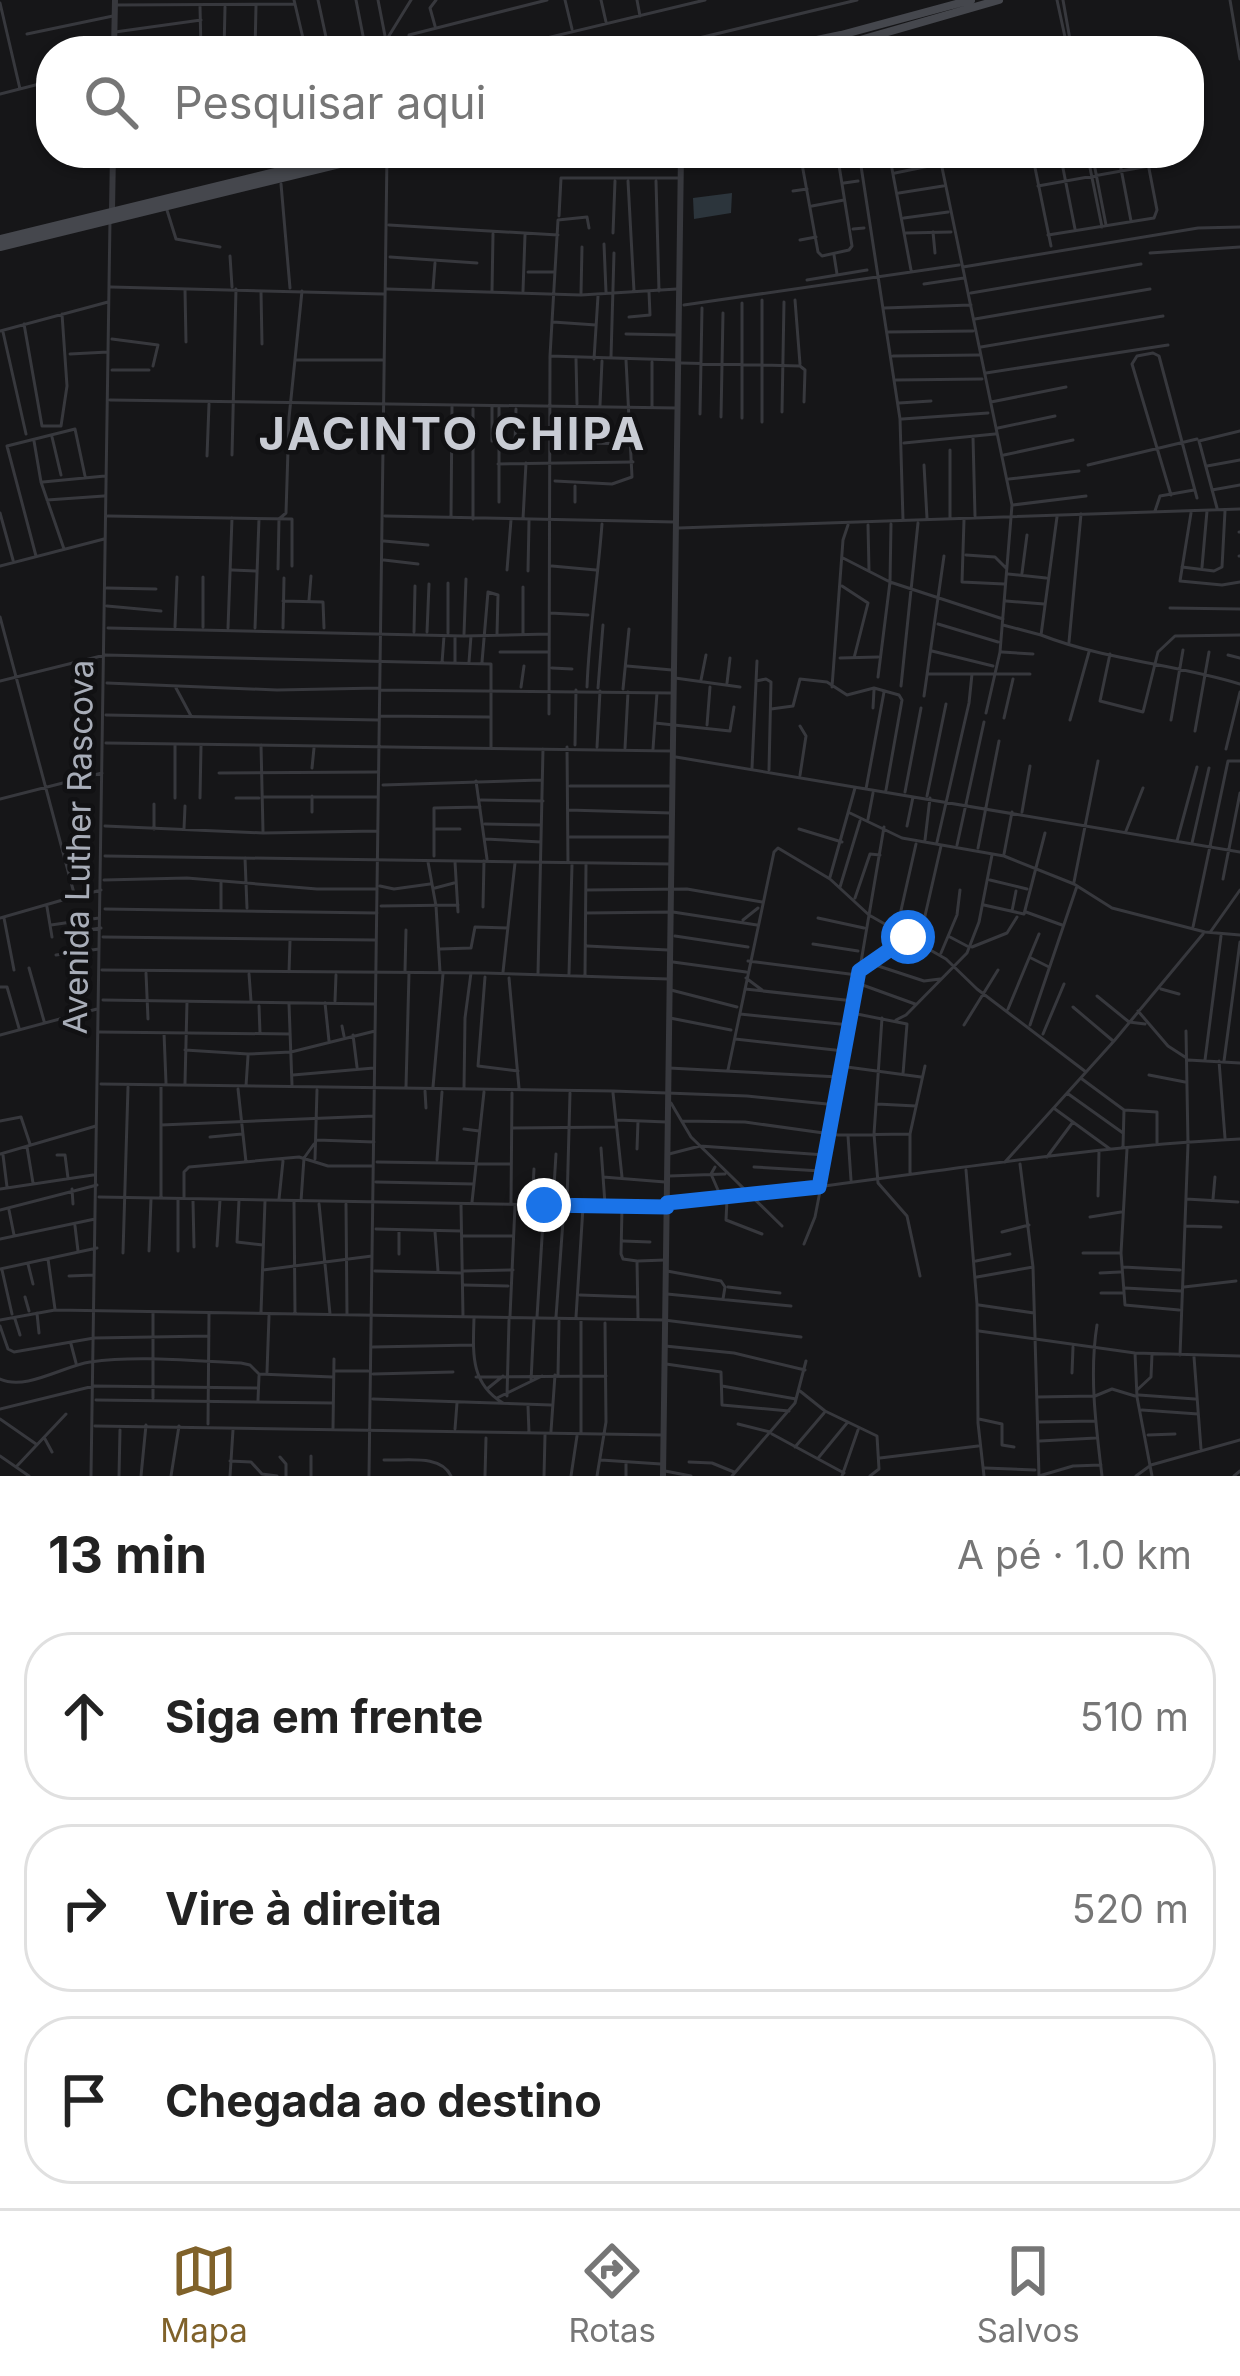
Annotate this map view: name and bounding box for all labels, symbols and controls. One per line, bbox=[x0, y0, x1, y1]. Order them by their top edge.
search box bbox=[36, 36, 1204, 168]
icon: search bbox=[78, 69, 144, 135]
text: Pesquisar aqui bbox=[174, 75, 487, 130]
district label: JACINTO CHIPA bbox=[259, 406, 647, 461]
street label: Avenida Luther Rascova bbox=[55, 659, 101, 1035]
route start bbox=[881, 910, 935, 964]
route end bbox=[517, 1178, 571, 1232]
text: 13 min bbox=[48, 1524, 207, 1585]
text: A pé · 1.0 km bbox=[957, 1531, 1192, 1578]
icon: ahead bbox=[51, 1683, 117, 1749]
text: Siga em frente bbox=[165, 1689, 483, 1744]
text: 510 m bbox=[1080, 1693, 1189, 1740]
icon: right bbox=[51, 1875, 117, 1941]
text: Vire à direita bbox=[165, 1881, 442, 1936]
text: 520 m bbox=[1072, 1885, 1189, 1932]
icon: arrive bbox=[51, 2067, 117, 2133]
text: Chegada ao destino bbox=[165, 2073, 602, 2128]
tab: Mapa bbox=[160, 2238, 248, 2350]
tab: Rotas bbox=[568, 2238, 656, 2350]
tab: Salvos bbox=[977, 2238, 1080, 2350]

